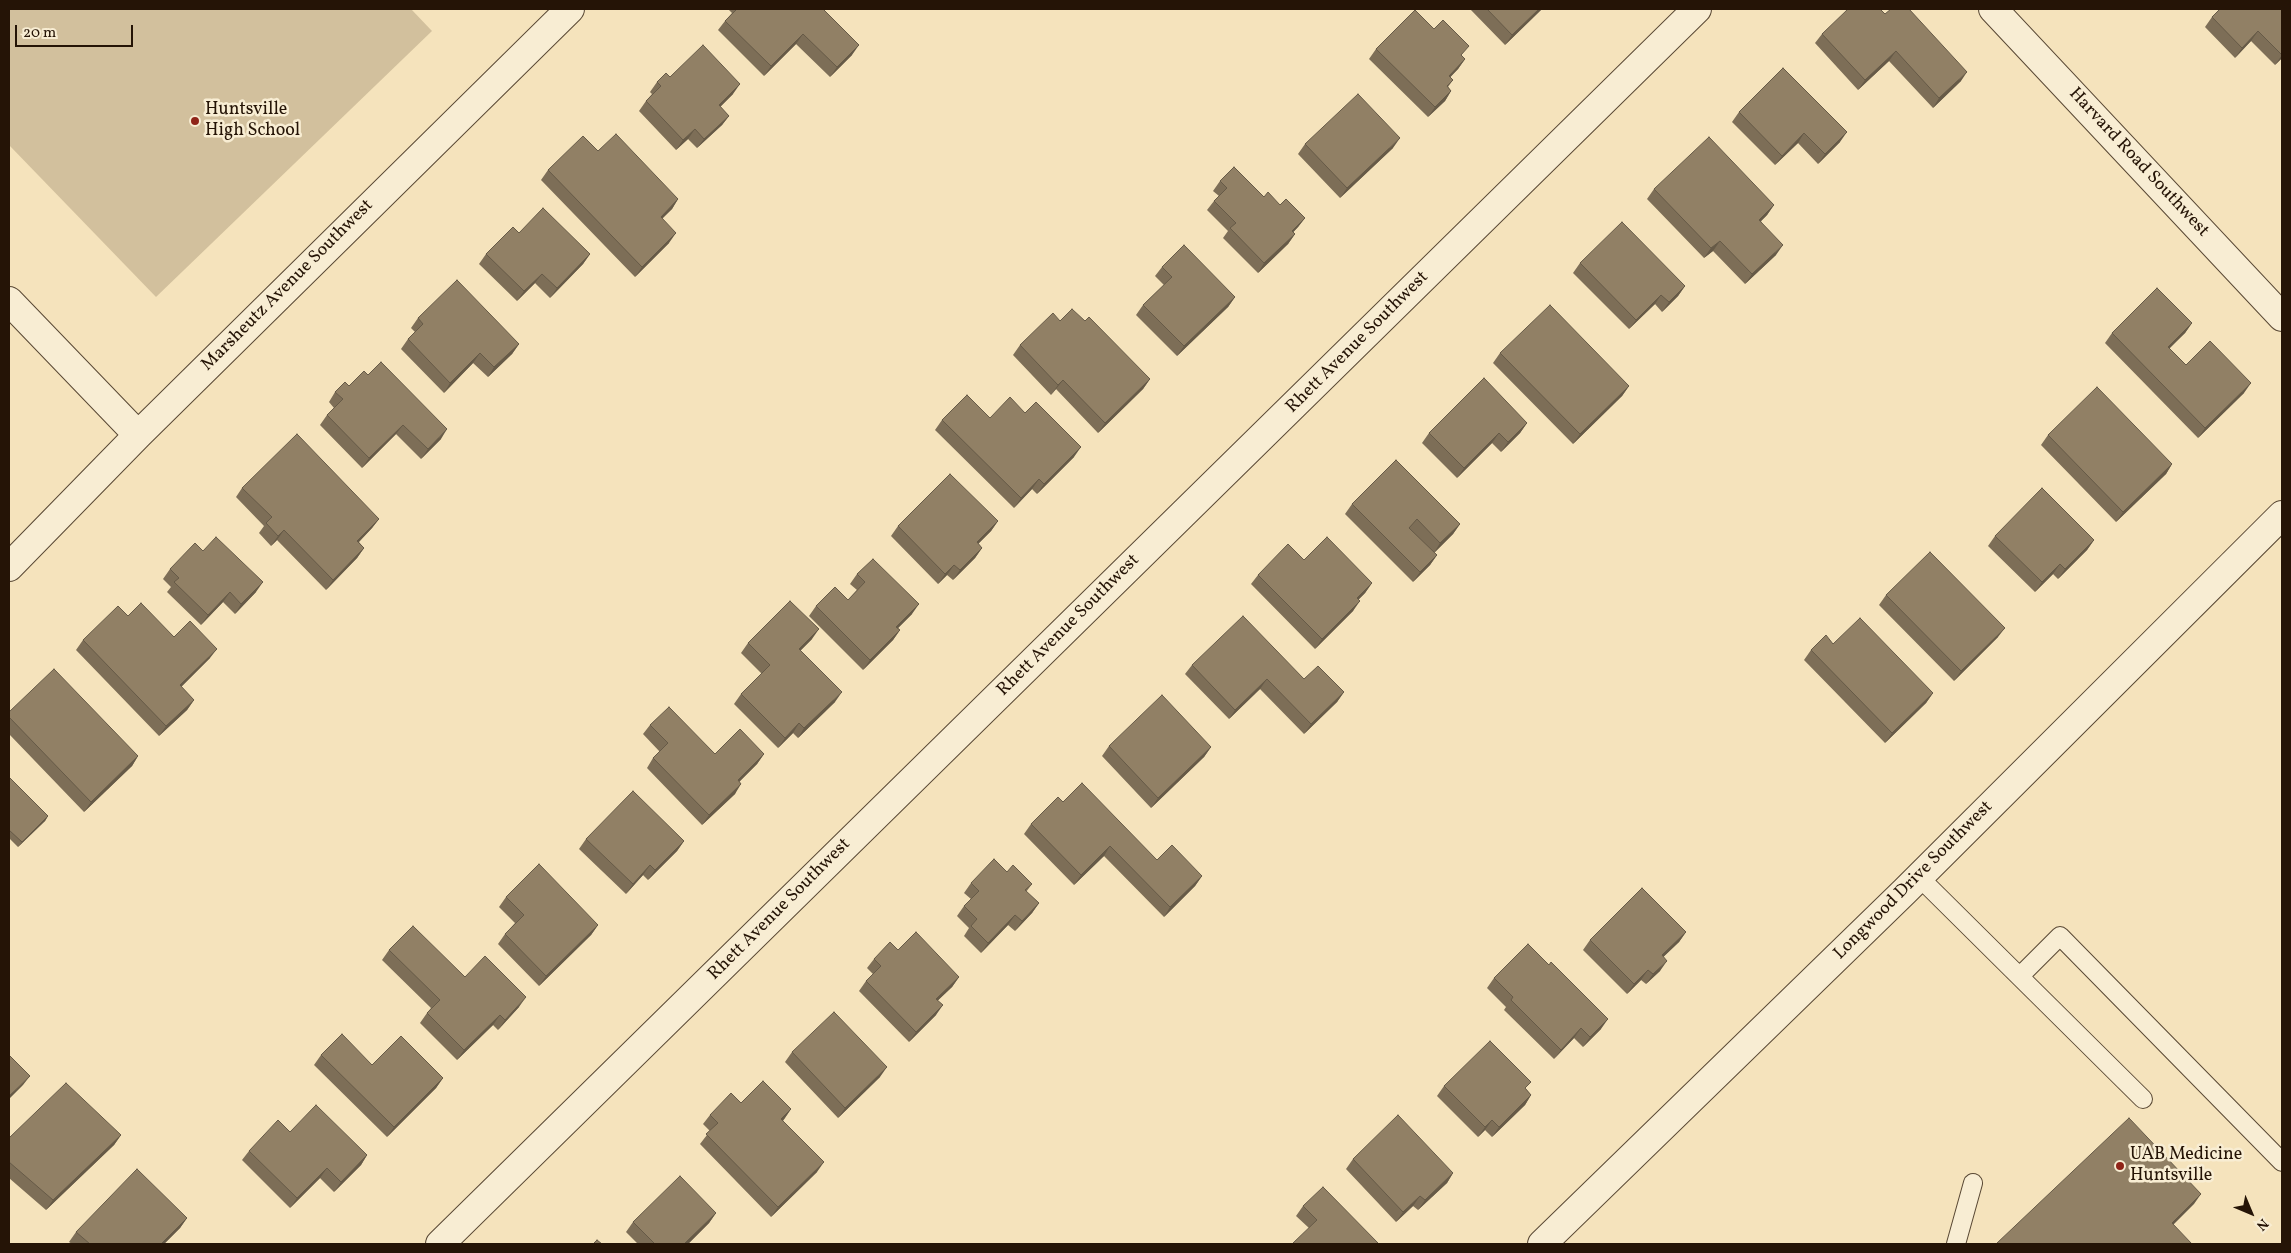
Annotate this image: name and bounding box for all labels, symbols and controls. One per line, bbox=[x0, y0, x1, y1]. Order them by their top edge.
scale bar bbox=[18, 15, 135, 47]
text: 20 m bbox=[23, 23, 56, 44]
street label: Harvard Road Southwest bbox=[2063, 84, 2213, 242]
place label: Huntsville High School bbox=[205, 100, 300, 142]
marker: Huntsville High School bbox=[189, 115, 201, 127]
street label: Marsheutz Avenue Southwest bbox=[198, 196, 378, 376]
street label: Rhett Avenue Southwest bbox=[1282, 267, 1434, 419]
street label: Rhett Avenue Southwest bbox=[993, 550, 1145, 702]
street label: Longwood Drive Southwest bbox=[1830, 797, 1998, 965]
street label: Rhett Avenue Southwest bbox=[704, 834, 856, 986]
place label: UAB Medicine Huntsville bbox=[2130, 1145, 2242, 1188]
marker: UAB Medicine Huntsville bbox=[2114, 1160, 2126, 1172]
north arrow bbox=[2226, 1188, 2276, 1238]
text: N bbox=[2252, 1214, 2272, 1234]

